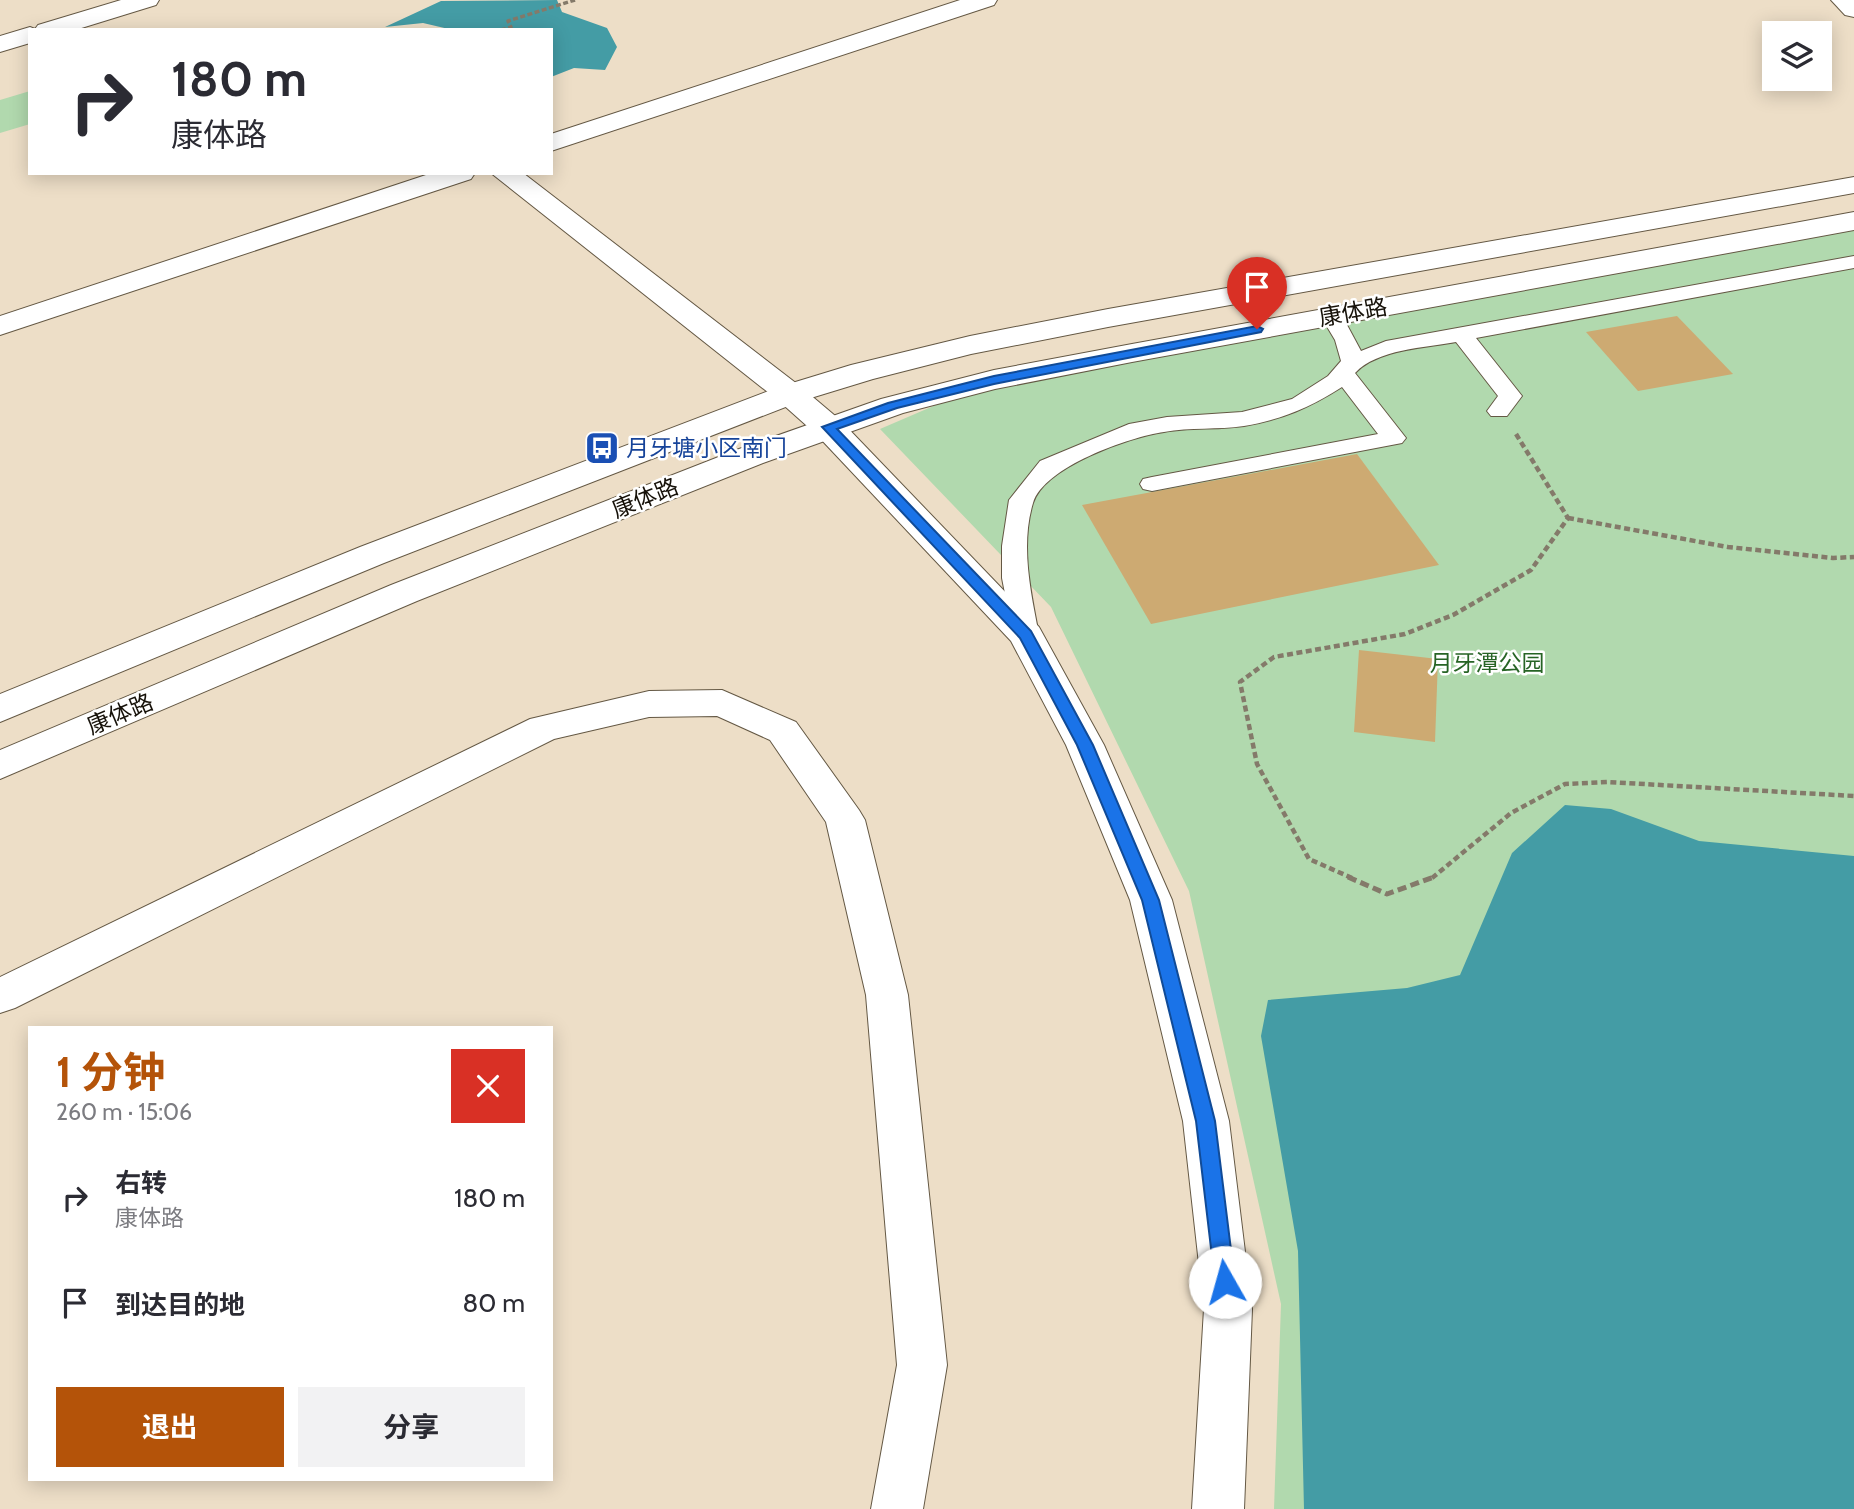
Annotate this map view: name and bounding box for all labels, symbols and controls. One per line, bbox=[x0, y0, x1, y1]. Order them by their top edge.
map controls bbox=[1762, 21, 1832, 91]
button: layers bbox=[1762, 21, 1832, 91]
text: 180 m bbox=[171, 49, 307, 108]
icon: right bbox=[56, 56, 147, 147]
text: 康体路 bbox=[171, 115, 267, 154]
pin bbox=[1227, 257, 1287, 329]
icon: arrive bbox=[1238, 268, 1276, 306]
street label: 康体路 bbox=[1317, 292, 1389, 332]
bus stop icon: 月牙塘小区南门 bbox=[583, 429, 621, 467]
place label: 月牙塘小区南门 bbox=[626, 434, 787, 462]
street label: 康体路 bbox=[608, 472, 682, 524]
park label: 月牙潭公园 bbox=[1430, 649, 1545, 677]
street label: 康体路 bbox=[83, 688, 157, 740]
text: 1 分钟 bbox=[56, 1046, 165, 1098]
button: close bbox=[451, 1049, 525, 1123]
text: 260 m · 15:06 bbox=[56, 1098, 192, 1126]
text: 右转 bbox=[115, 1167, 167, 1199]
icon: right bbox=[56, 1179, 94, 1217]
text: 180 m bbox=[454, 1182, 525, 1214]
text: 康体路 bbox=[115, 1204, 184, 1232]
position arrow bbox=[1188, 1245, 1262, 1319]
icon: arrive bbox=[56, 1284, 94, 1322]
text: 80 m bbox=[462, 1287, 525, 1319]
text: 到达目的地 bbox=[115, 1289, 245, 1321]
button: 退出 bbox=[56, 1387, 284, 1467]
button: 分享 bbox=[298, 1387, 525, 1467]

